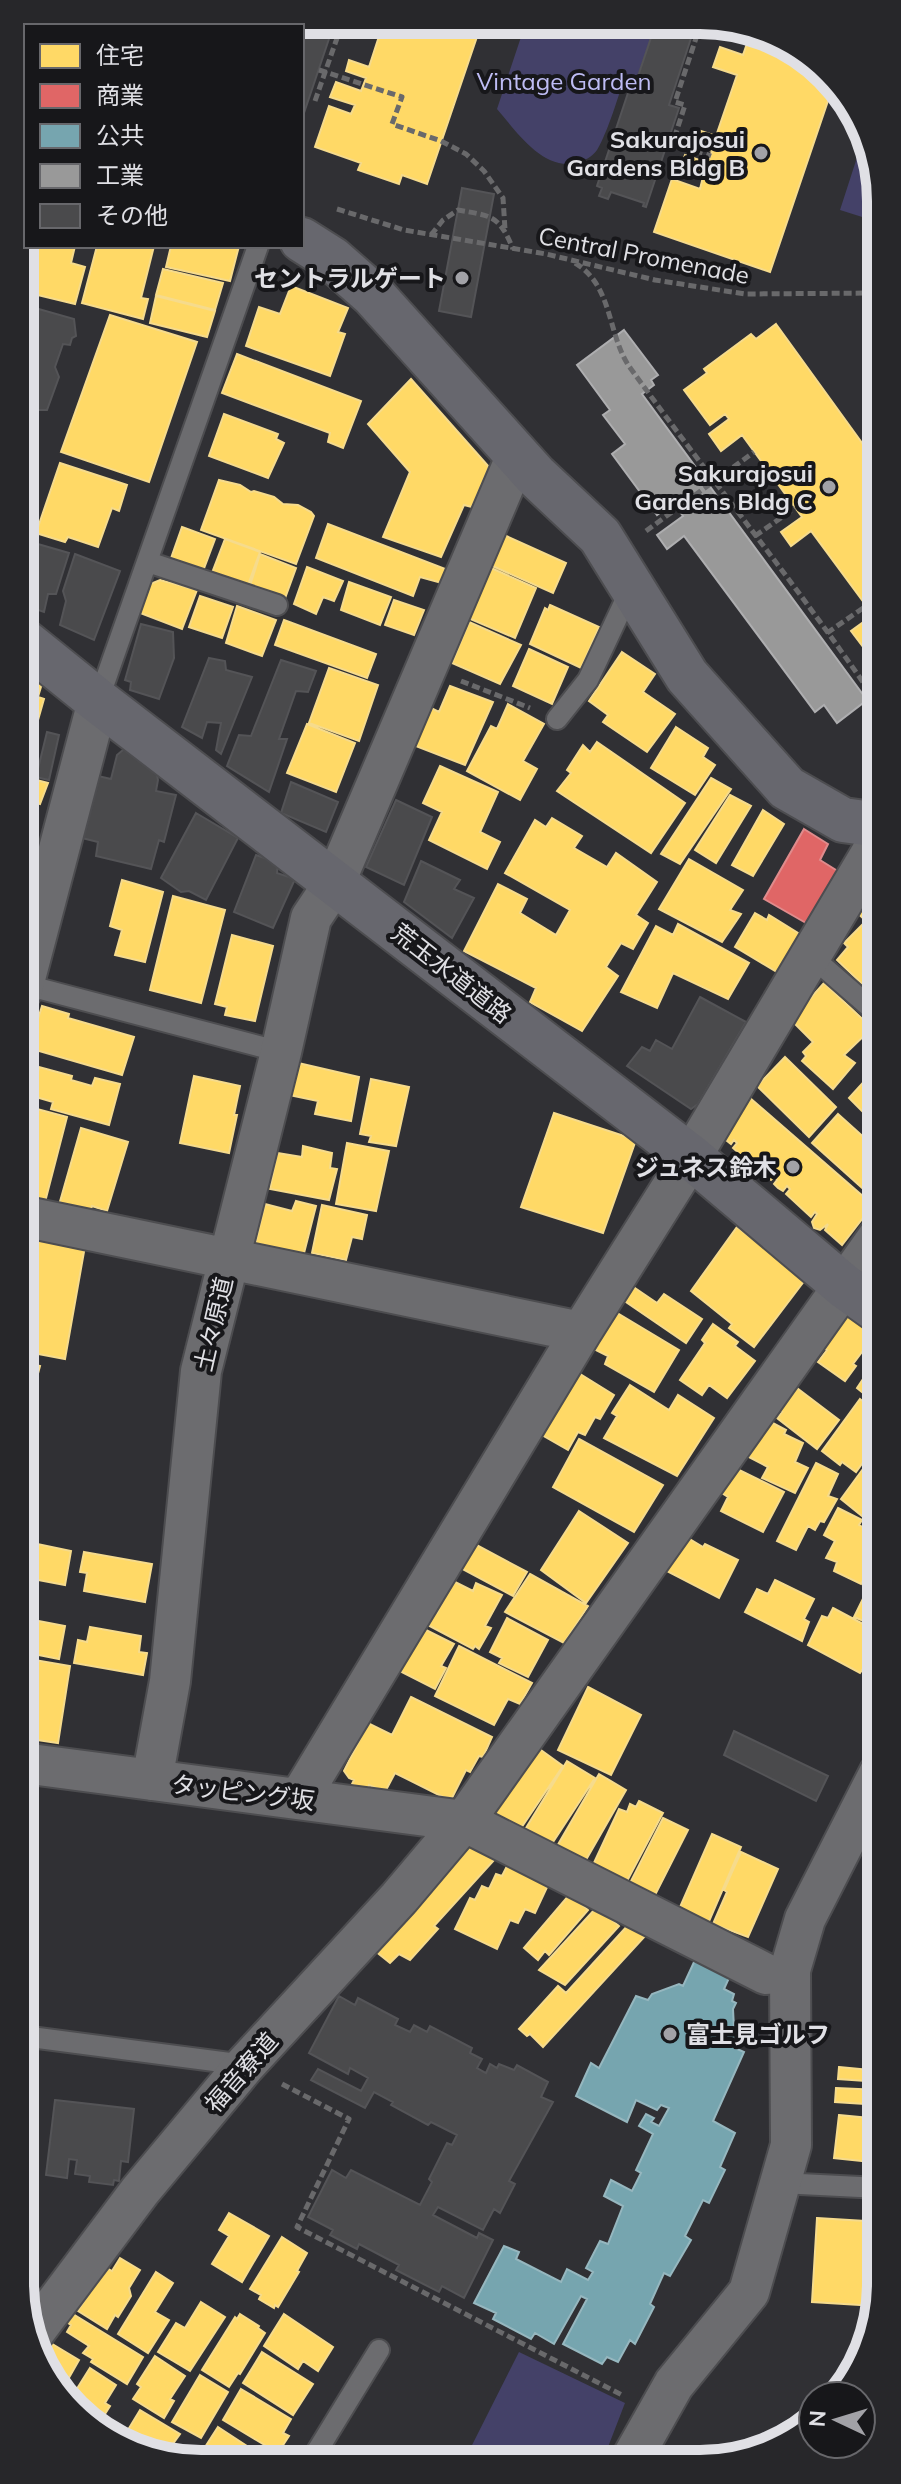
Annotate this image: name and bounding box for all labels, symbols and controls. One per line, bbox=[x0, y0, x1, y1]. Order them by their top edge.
legend bbox=[24, 24, 304, 248]
text: 住宅 bbox=[96, 40, 144, 70]
park label: Vintage Garden bbox=[476, 66, 652, 96]
text: 商業 bbox=[96, 80, 144, 110]
text: 公共 bbox=[96, 120, 144, 150]
place label: Sakurajosui Gardens Bldg B bbox=[566, 124, 745, 182]
marker: Sakurajosui Gardens Bldg B bbox=[752, 144, 770, 162]
text: 工業 bbox=[96, 160, 144, 190]
text: その他 bbox=[96, 200, 168, 230]
street label: Central Promenade bbox=[536, 220, 752, 290]
place label: セントラルゲート bbox=[254, 263, 446, 293]
marker: セントラルゲート bbox=[453, 269, 471, 287]
place label: Sakurajosui Gardens Bldg C bbox=[634, 458, 813, 516]
marker: Sakurajosui Gardens Bldg C bbox=[820, 478, 838, 496]
street label: 荒玉水道道路 bbox=[386, 917, 518, 1029]
place label: ジュネス鈴木 bbox=[635, 1152, 777, 1182]
marker: ジュネス鈴木 bbox=[784, 1158, 802, 1176]
street label: 土々原道 bbox=[188, 1274, 238, 1374]
street label: タッピング坂 bbox=[170, 1768, 316, 1816]
place label: 富士見ゴルフ bbox=[686, 2019, 830, 2049]
marker: 富士見ゴルフ bbox=[661, 2025, 679, 2043]
street label: 福音寮道 bbox=[198, 2026, 284, 2118]
north arrow bbox=[797, 2380, 877, 2460]
text: N bbox=[803, 2409, 832, 2428]

